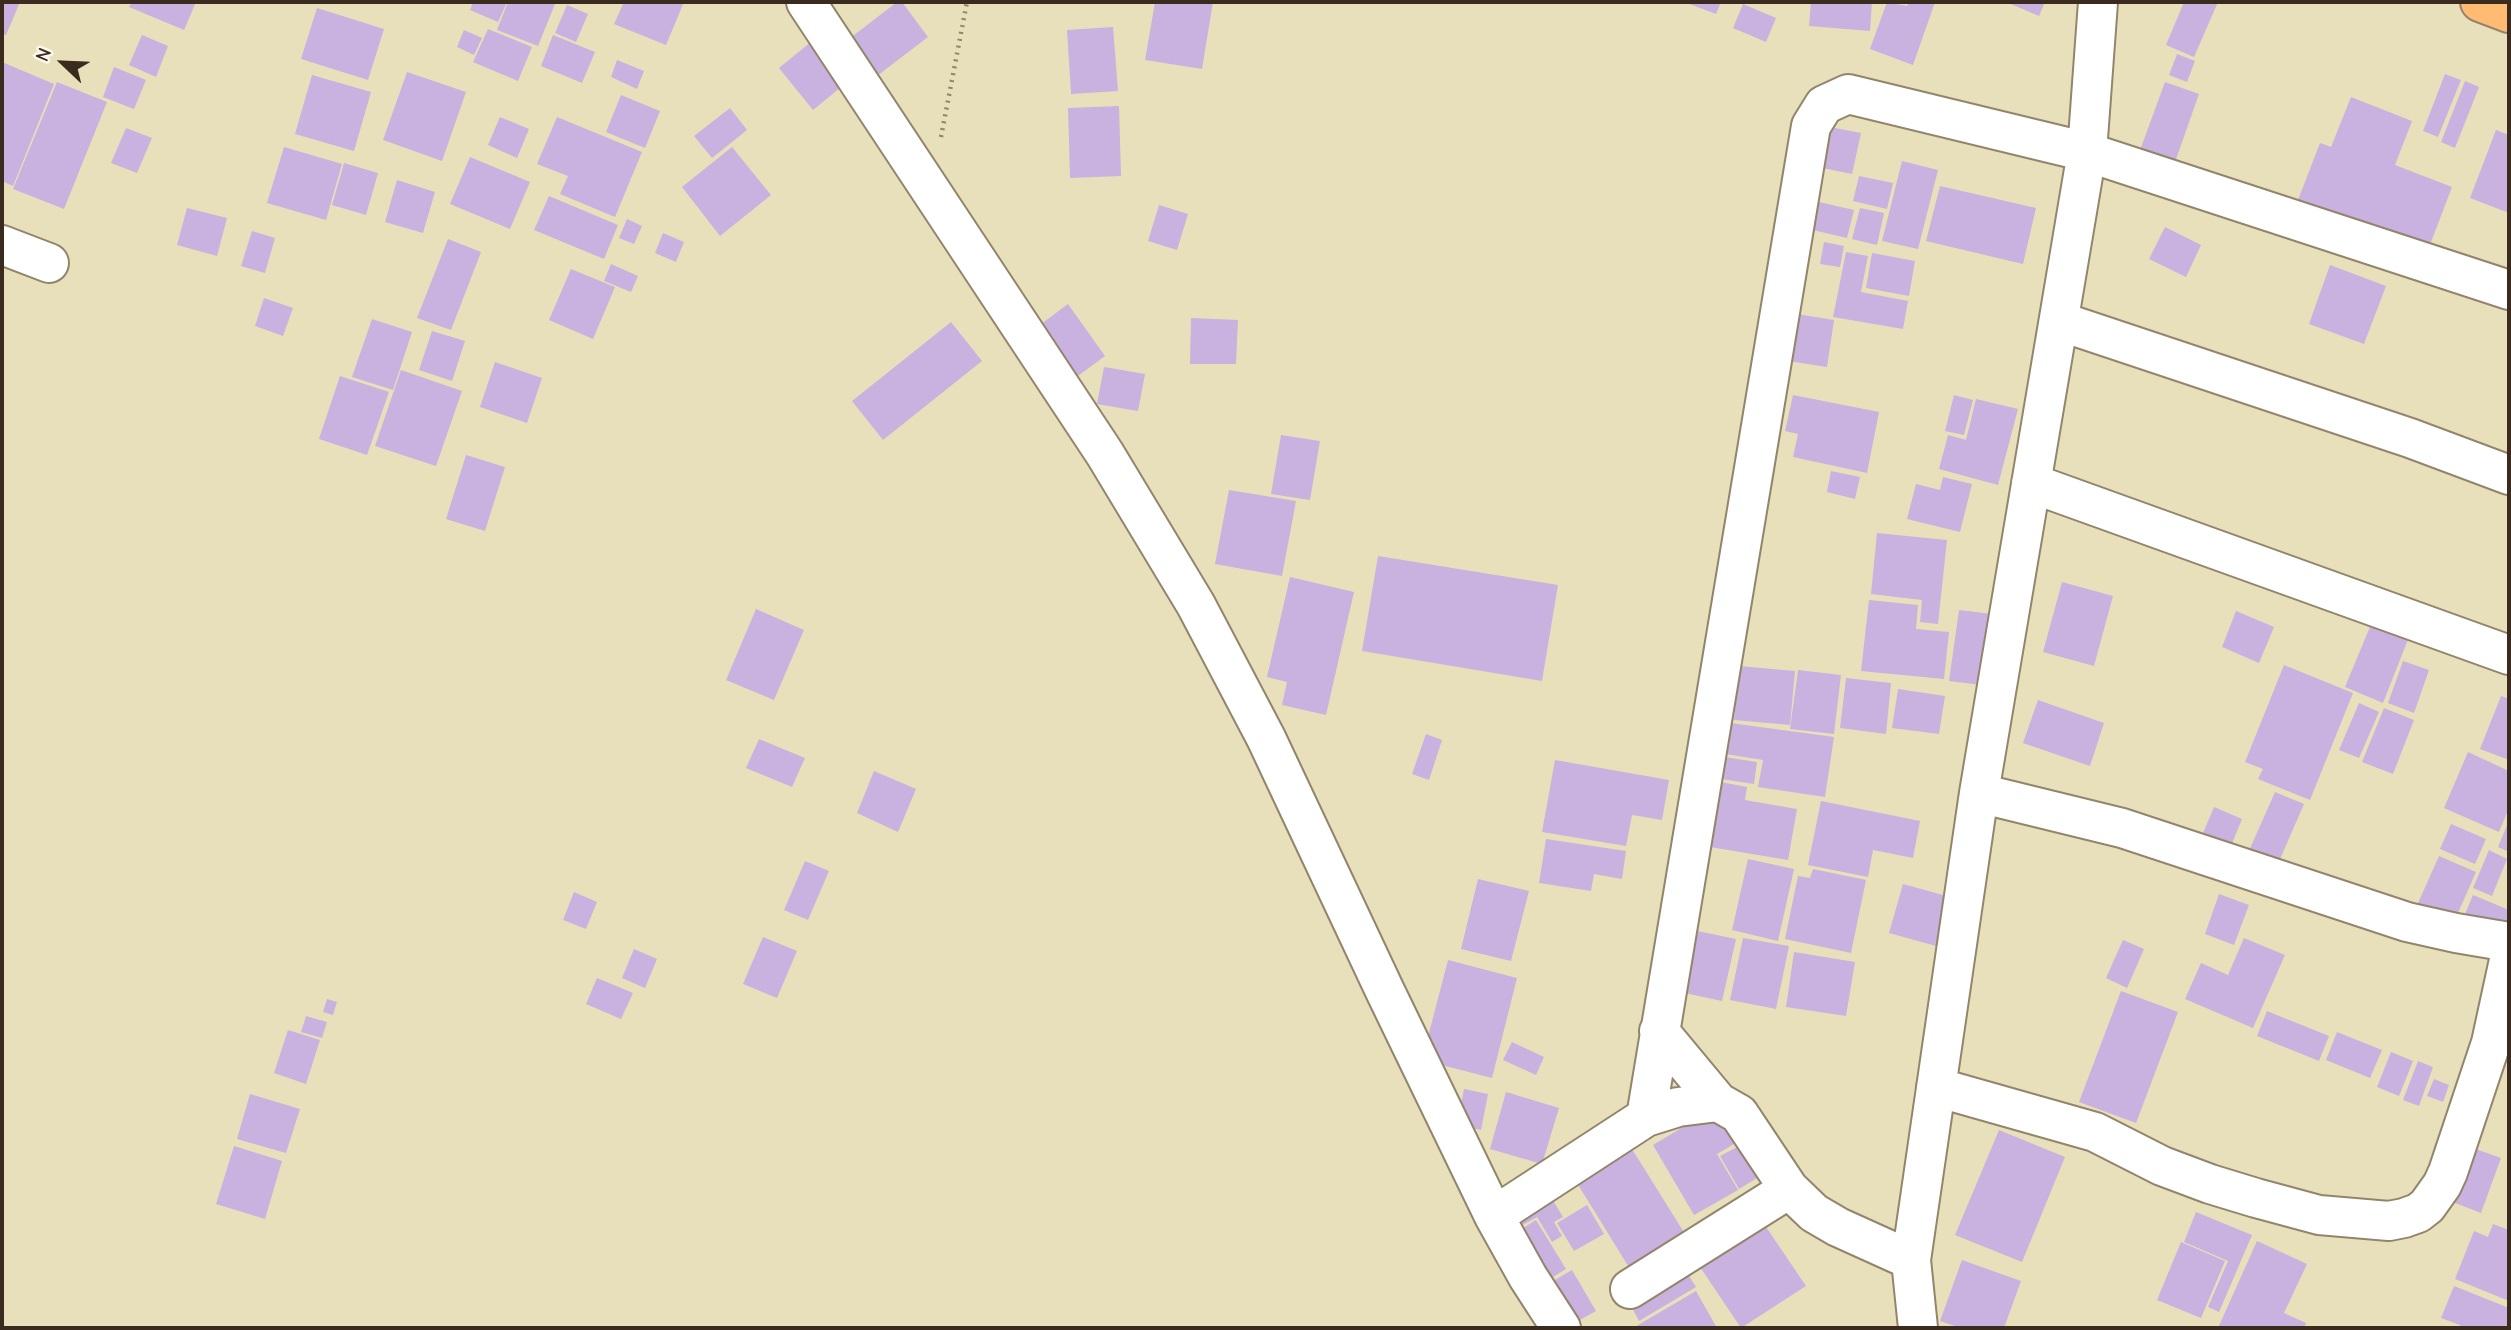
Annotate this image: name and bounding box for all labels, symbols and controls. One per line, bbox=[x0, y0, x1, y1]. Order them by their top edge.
north arrow bbox=[28, 28, 98, 98]
text: N bbox=[31, 45, 56, 65]

